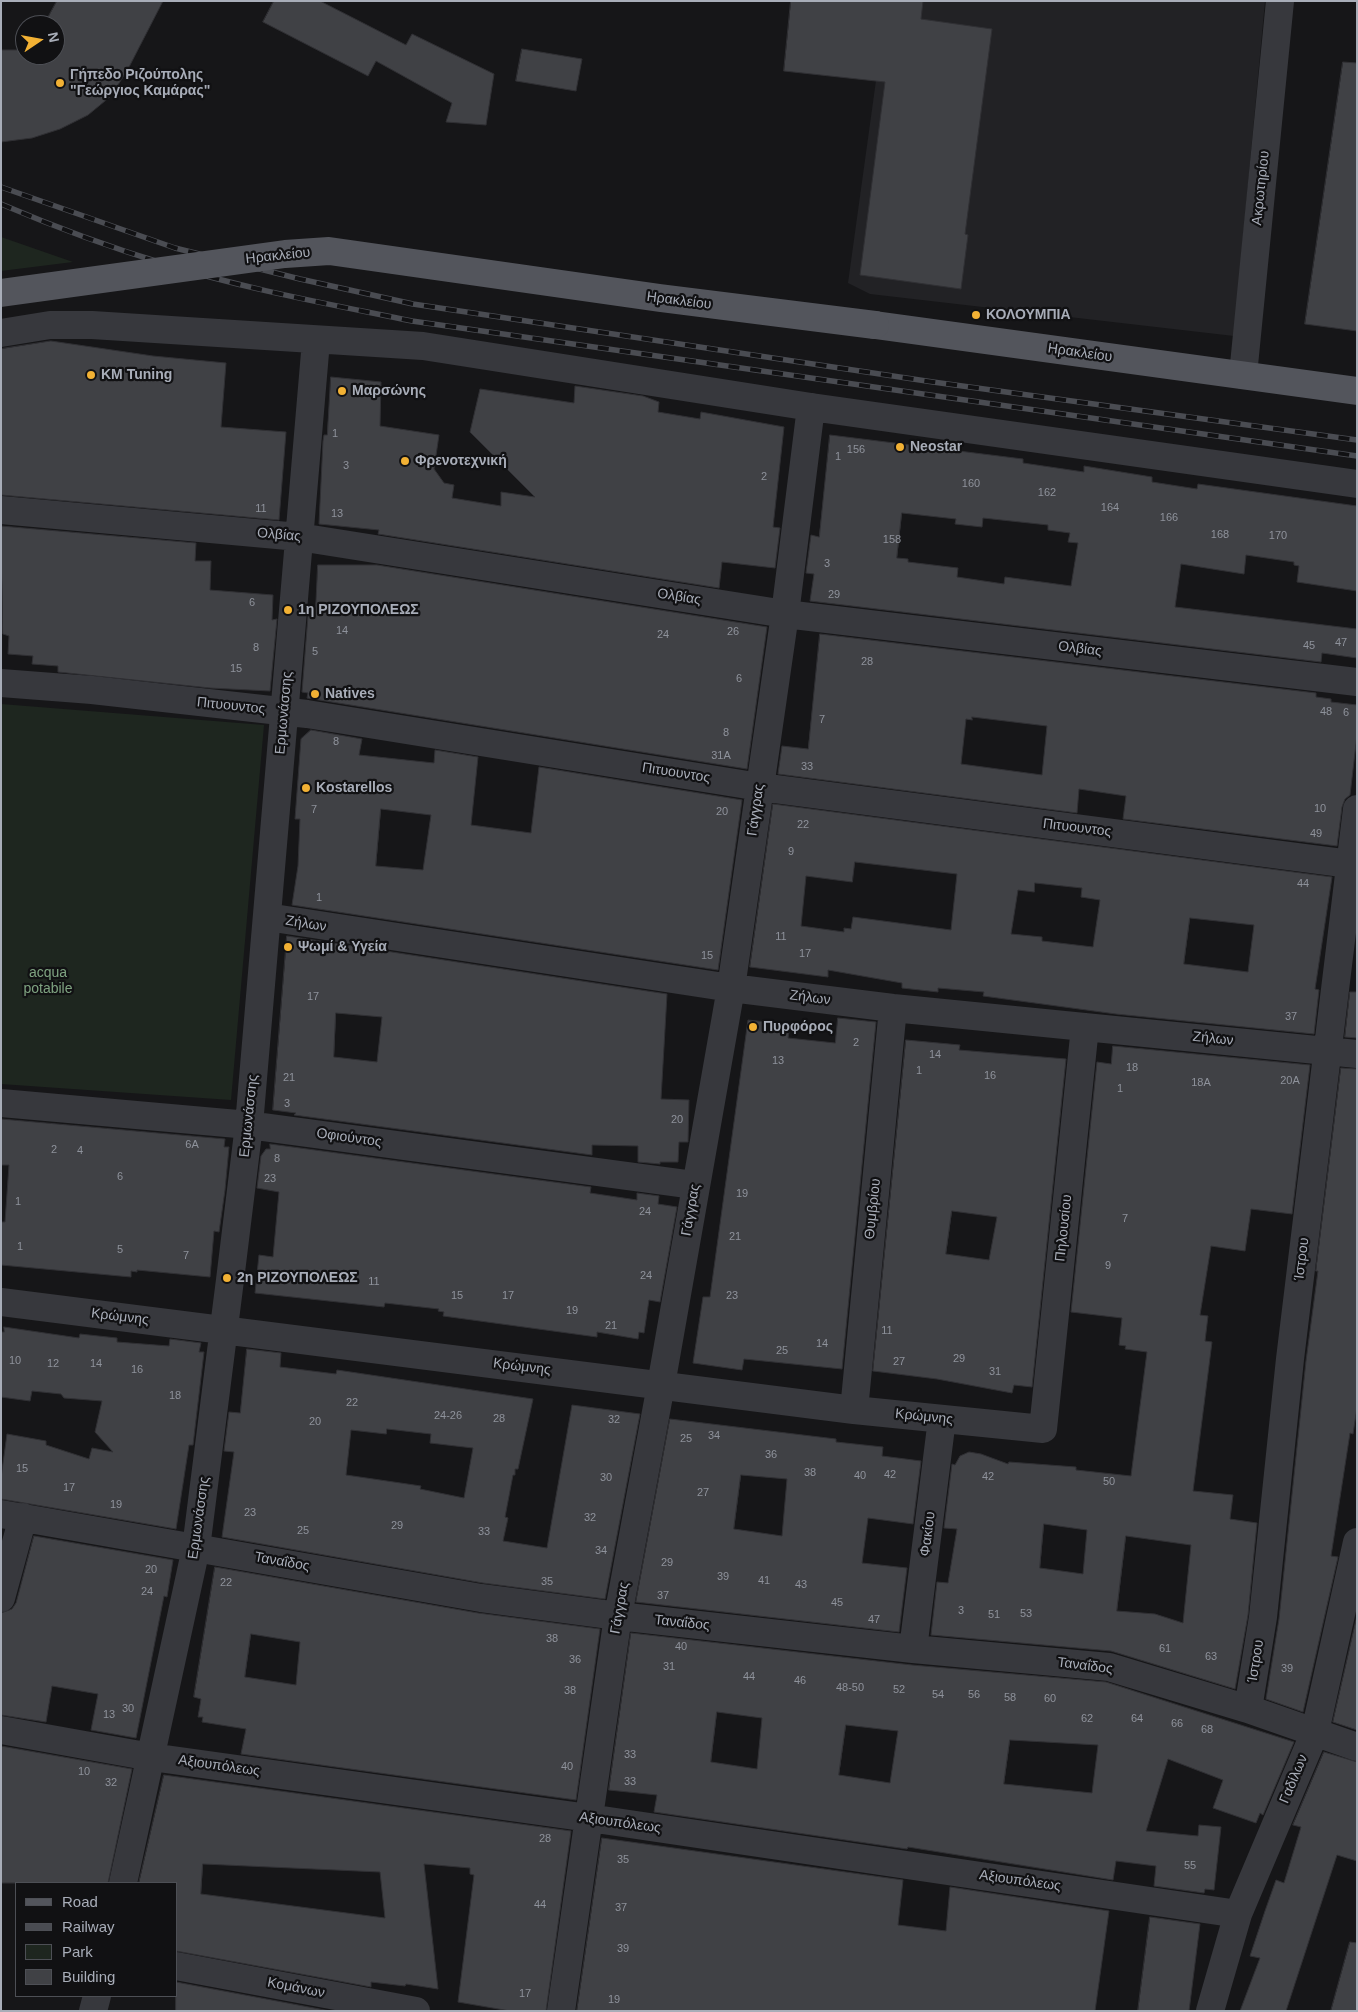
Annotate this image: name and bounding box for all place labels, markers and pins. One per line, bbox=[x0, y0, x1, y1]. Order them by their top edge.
place label: Γήπεδο Ριζούπολης "Γεώργιος Καμάρας" bbox=[70, 67, 210, 100]
marker: Γήπεδο Ριζούπολης "Γεώργιος Καμάρας" bbox=[54, 77, 66, 89]
place label: ΚΟΛΟΥΜΠΙΑ bbox=[986, 307, 1071, 323]
marker: ΚΟΛΟΥΜΠΙΑ bbox=[970, 309, 982, 321]
place label: KM Tuning bbox=[101, 367, 172, 383]
marker: KM Tuning bbox=[85, 369, 97, 381]
place label: Μαρσώνης bbox=[352, 383, 426, 399]
marker: Μαρσώνης bbox=[336, 385, 348, 397]
place label: Neostar bbox=[910, 439, 962, 455]
marker: Neostar bbox=[894, 441, 906, 453]
place label: Φρενοτεχνική bbox=[415, 453, 507, 469]
marker: Φρενοτεχνική bbox=[399, 455, 411, 467]
place label: 1η ΡΙΖΟΥΠΟΛΕΩΣ bbox=[298, 602, 419, 618]
marker: 1η ΡΙΖΟΥΠΟΛΕΩΣ bbox=[282, 604, 294, 616]
place label: Natives bbox=[325, 686, 375, 702]
marker: Natives bbox=[309, 688, 321, 700]
place label: Kostarellos bbox=[316, 780, 392, 796]
marker: Kostarellos bbox=[300, 782, 312, 794]
place label: Ψωμί & Υγεία bbox=[298, 939, 387, 955]
marker: Ψωμί & Υγεία bbox=[282, 941, 294, 953]
place label: Πυρφόρος bbox=[763, 1019, 833, 1035]
marker: Πυρφόρος bbox=[747, 1021, 759, 1033]
place label: 2η ΡΙΖΟΥΠΟΛΕΩΣ bbox=[237, 1270, 358, 1286]
marker: 2η ΡΙΖΟΥΠΟΛΕΩΣ bbox=[221, 1272, 233, 1284]

